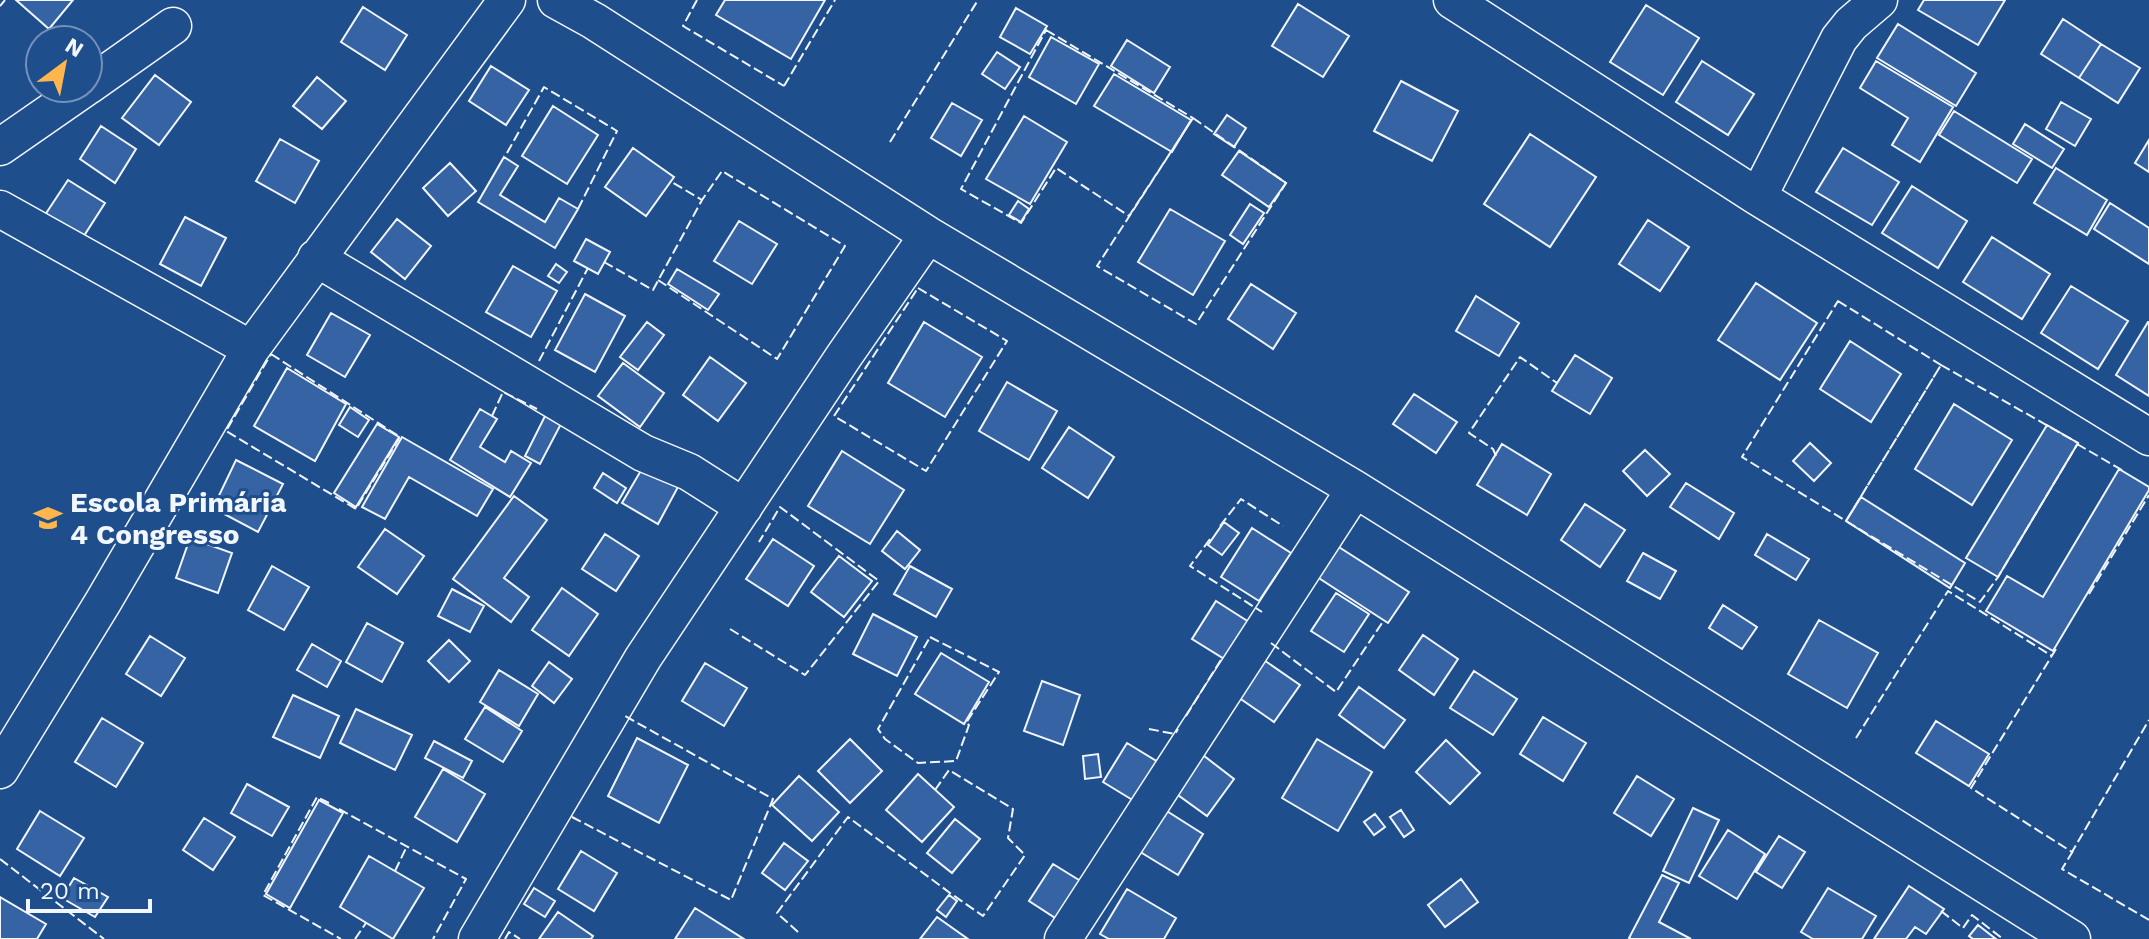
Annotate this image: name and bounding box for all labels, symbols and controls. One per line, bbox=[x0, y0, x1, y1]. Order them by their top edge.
north arrow bbox=[24, 24, 104, 104]
text: N bbox=[61, 33, 88, 62]
place label: Escola Primária 4 Congresso bbox=[70, 486, 287, 551]
school or university icon: Escola Primária 4 Congresso bbox=[33, 503, 63, 533]
scale bar bbox=[28, 863, 150, 913]
text: 20 m bbox=[40, 877, 100, 905]

